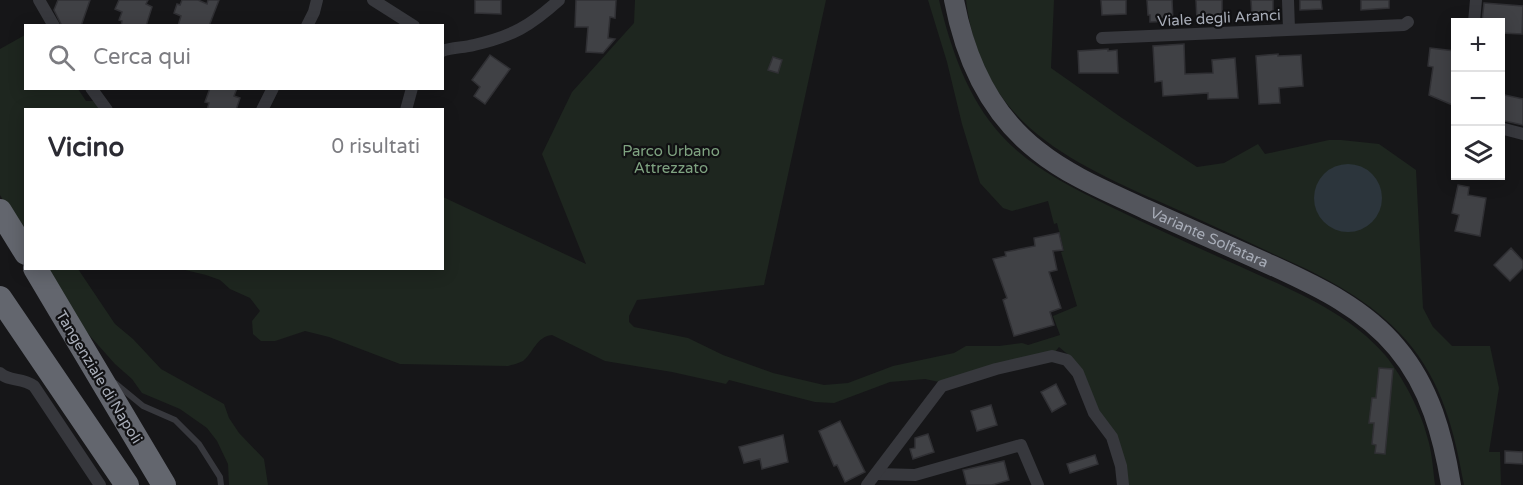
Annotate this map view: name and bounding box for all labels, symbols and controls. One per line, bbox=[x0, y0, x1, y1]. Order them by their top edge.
street label: Viale degli Aranci bbox=[1157, 6, 1281, 30]
map controls bbox=[1451, 18, 1505, 180]
button: + bbox=[1451, 18, 1505, 72]
search box bbox=[24, 24, 444, 90]
icon: search bbox=[45, 41, 78, 74]
text: Cerca qui bbox=[93, 44, 191, 70]
button: − bbox=[1451, 72, 1505, 126]
button: layers bbox=[1451, 126, 1505, 180]
text: Vicino bbox=[48, 132, 124, 163]
text: 0 risultati bbox=[332, 135, 420, 159]
park label: Parco Urbano Attrezzato bbox=[622, 142, 720, 177]
street label: Variante Solfatara bbox=[1148, 203, 1271, 272]
street label: Tangenziale di Napoli bbox=[52, 307, 146, 447]

